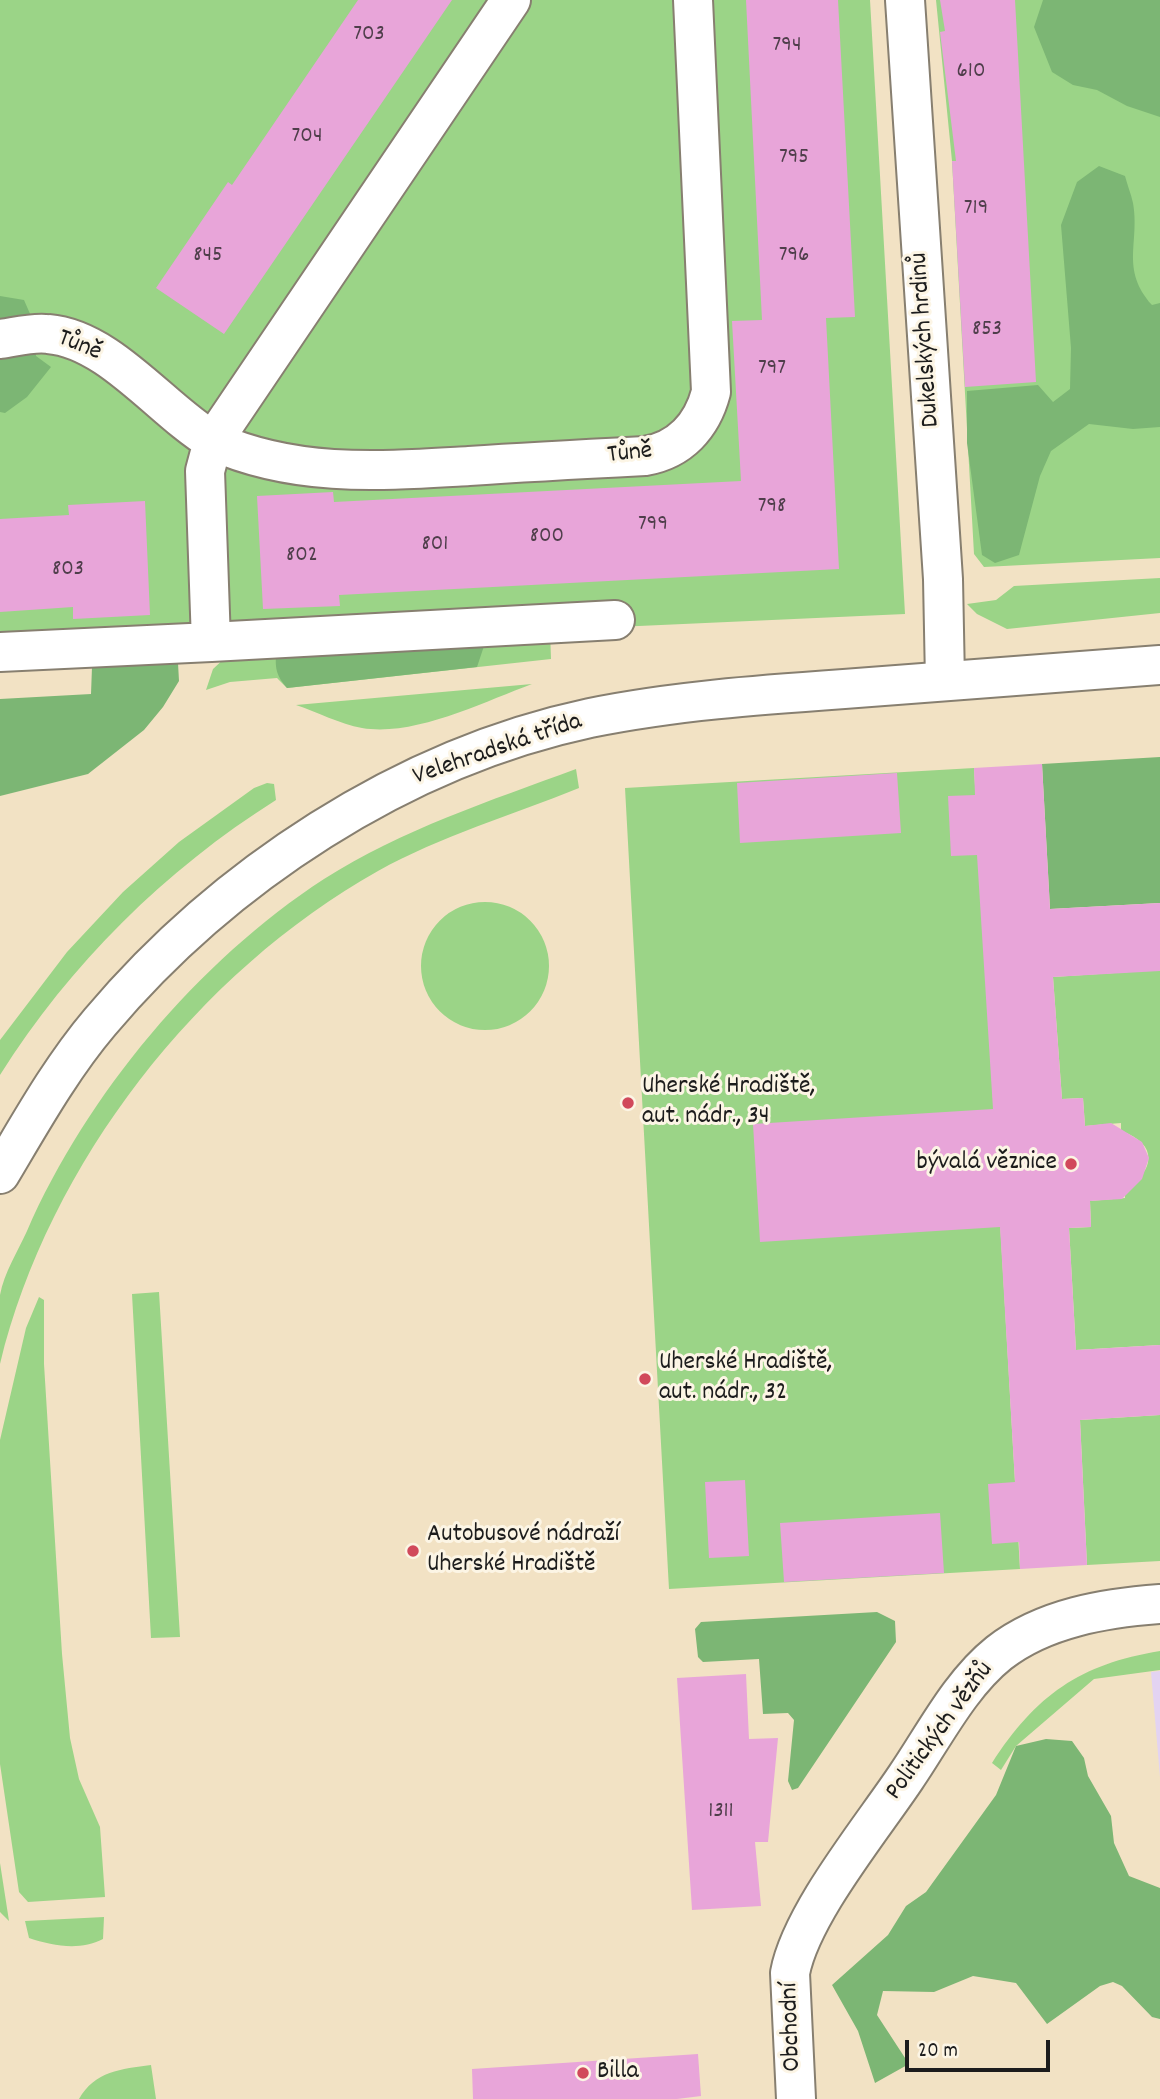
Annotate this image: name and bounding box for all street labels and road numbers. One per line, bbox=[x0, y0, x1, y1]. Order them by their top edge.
street label: Dukelských hrdinů bbox=[905, 252, 949, 428]
street label: Tůně bbox=[52, 324, 106, 370]
street label: Tůně bbox=[606, 437, 654, 473]
street label: Velehradská třída bbox=[410, 708, 586, 794]
street label: Politických vězňů bbox=[880, 1657, 1002, 1807]
street label: Obchodní bbox=[776, 1982, 810, 2072]

